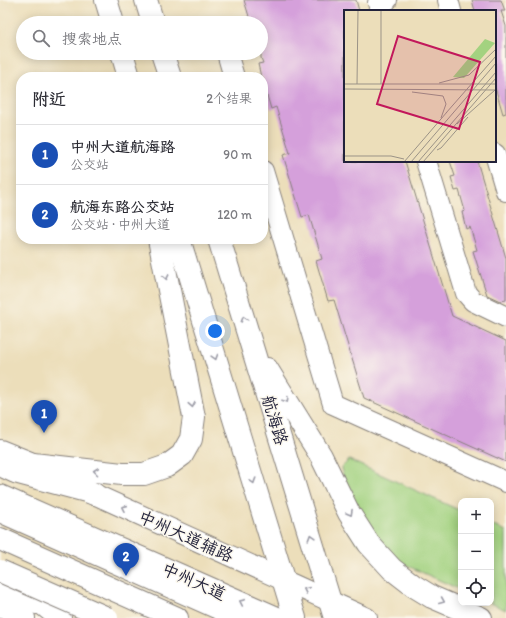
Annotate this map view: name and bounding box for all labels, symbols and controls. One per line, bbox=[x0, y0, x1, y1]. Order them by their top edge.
inset map bbox=[344, 10, 496, 162]
search box bbox=[16, 16, 268, 60]
icon: search bbox=[30, 27, 52, 49]
text: 搜索地点 bbox=[62, 30, 122, 48]
text: 附近 bbox=[32, 89, 66, 109]
text: 2个结果 bbox=[206, 91, 252, 106]
text: 中州大道航海路 bbox=[70, 138, 175, 156]
text: 1 bbox=[42, 147, 48, 162]
text: 90 m bbox=[223, 147, 252, 162]
text: 公交站 bbox=[70, 157, 109, 172]
text: 航海东路公交站 bbox=[70, 198, 175, 216]
text: 2 bbox=[42, 207, 48, 222]
text: 120 m bbox=[217, 207, 252, 222]
text: 公交站 · 中州大道 bbox=[70, 217, 170, 232]
one-way arrow bbox=[162, 274, 170, 280]
one-way arrow bbox=[240, 316, 249, 323]
your location bbox=[205, 321, 225, 341]
one-way arrow bbox=[210, 353, 219, 360]
street label: 航海路 bbox=[258, 393, 292, 447]
one-way arrow bbox=[282, 396, 289, 403]
pin: 1 bbox=[31, 400, 57, 433]
one-way arrow bbox=[187, 402, 195, 408]
one-way arrow bbox=[93, 466, 99, 475]
one-way arrow bbox=[248, 477, 257, 484]
map controls bbox=[458, 498, 494, 606]
button: + bbox=[458, 498, 494, 534]
one-way arrow bbox=[121, 505, 128, 513]
street label: 中州大道辅路 bbox=[135, 506, 237, 566]
one-way arrow bbox=[345, 509, 352, 516]
one-way arrow bbox=[307, 534, 315, 541]
button: − bbox=[458, 534, 494, 570]
pin: 2 bbox=[113, 543, 139, 576]
street label: 中州大道 bbox=[159, 558, 229, 604]
button: locate bbox=[458, 570, 494, 606]
one-way arrow bbox=[303, 587, 311, 595]
one-way arrow bbox=[438, 597, 445, 605]
one-way arrow bbox=[238, 599, 246, 607]

